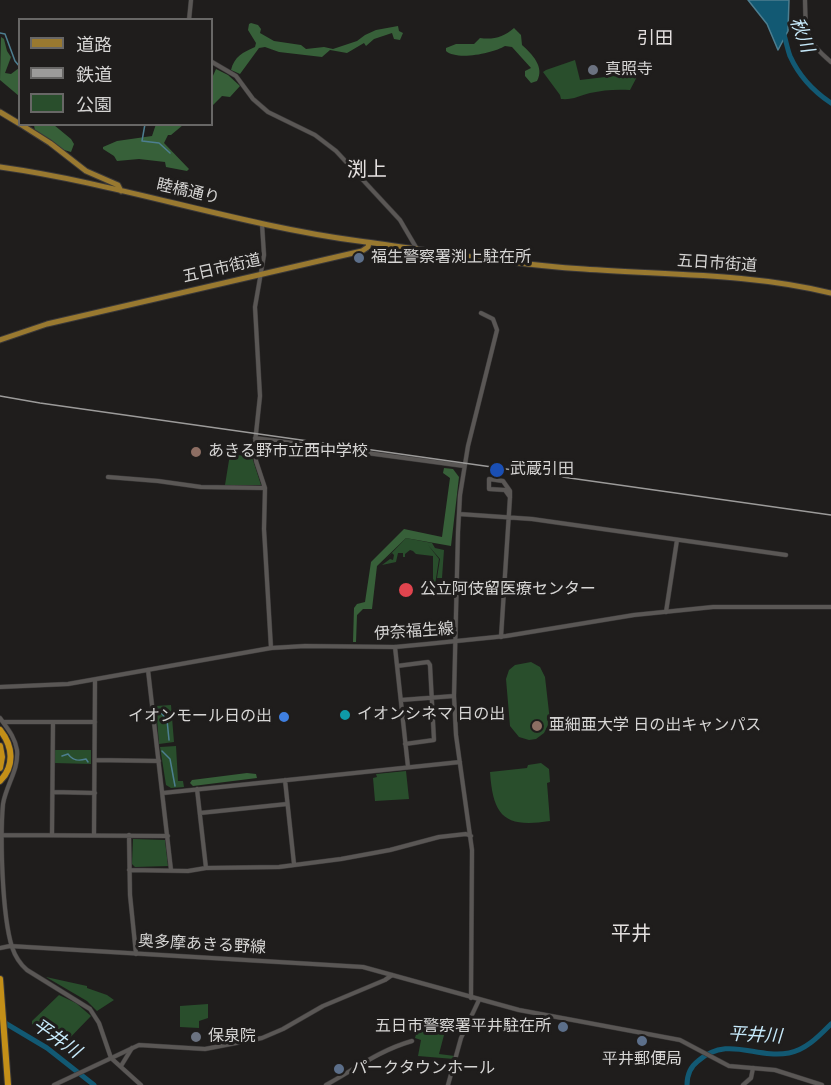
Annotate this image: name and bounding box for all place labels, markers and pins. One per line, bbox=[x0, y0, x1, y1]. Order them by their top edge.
place label: 真照寺 bbox=[605, 60, 653, 80]
marker: 真照寺 bbox=[586, 63, 600, 77]
place label: 福生警察署渕上駐在所 bbox=[371, 248, 531, 268]
marker: 福生警察署渕上駐在所 bbox=[352, 251, 366, 265]
place label: あきる野市立西中学校 bbox=[208, 442, 368, 462]
marker: あきる野市立西中学校 bbox=[189, 445, 203, 459]
place label: 武蔵引田 bbox=[510, 460, 574, 480]
marker: 武蔵引田 bbox=[488, 461, 506, 479]
place label: 公立阿伎留医療センター bbox=[420, 580, 596, 600]
marker: 公立阿伎留医療センター bbox=[397, 581, 415, 599]
place label: イオンシネマ 日の出 bbox=[357, 705, 505, 725]
place label: イオンモール日の出 bbox=[128, 707, 272, 727]
marker: イオンシネマ 日の出 bbox=[338, 708, 352, 722]
marker: イオンモール日の出 bbox=[277, 710, 291, 724]
place label: 亜細亜大学 日の出キャンパス bbox=[549, 716, 761, 736]
marker: 亜細亜大学 日の出キャンパス bbox=[530, 719, 544, 733]
place label: 五日市警察署平井駐在所 bbox=[375, 1017, 551, 1037]
marker: 五日市警察署平井駐在所 bbox=[556, 1020, 570, 1034]
place label: 保泉院 bbox=[208, 1027, 256, 1047]
marker: 保泉院 bbox=[189, 1030, 203, 1044]
marker: 平井郵便局 bbox=[635, 1034, 649, 1048]
place label: 平井郵便局 bbox=[602, 1050, 682, 1070]
place label: パークタウンホール bbox=[351, 1059, 495, 1079]
marker: パークタウンホール bbox=[332, 1062, 346, 1076]

